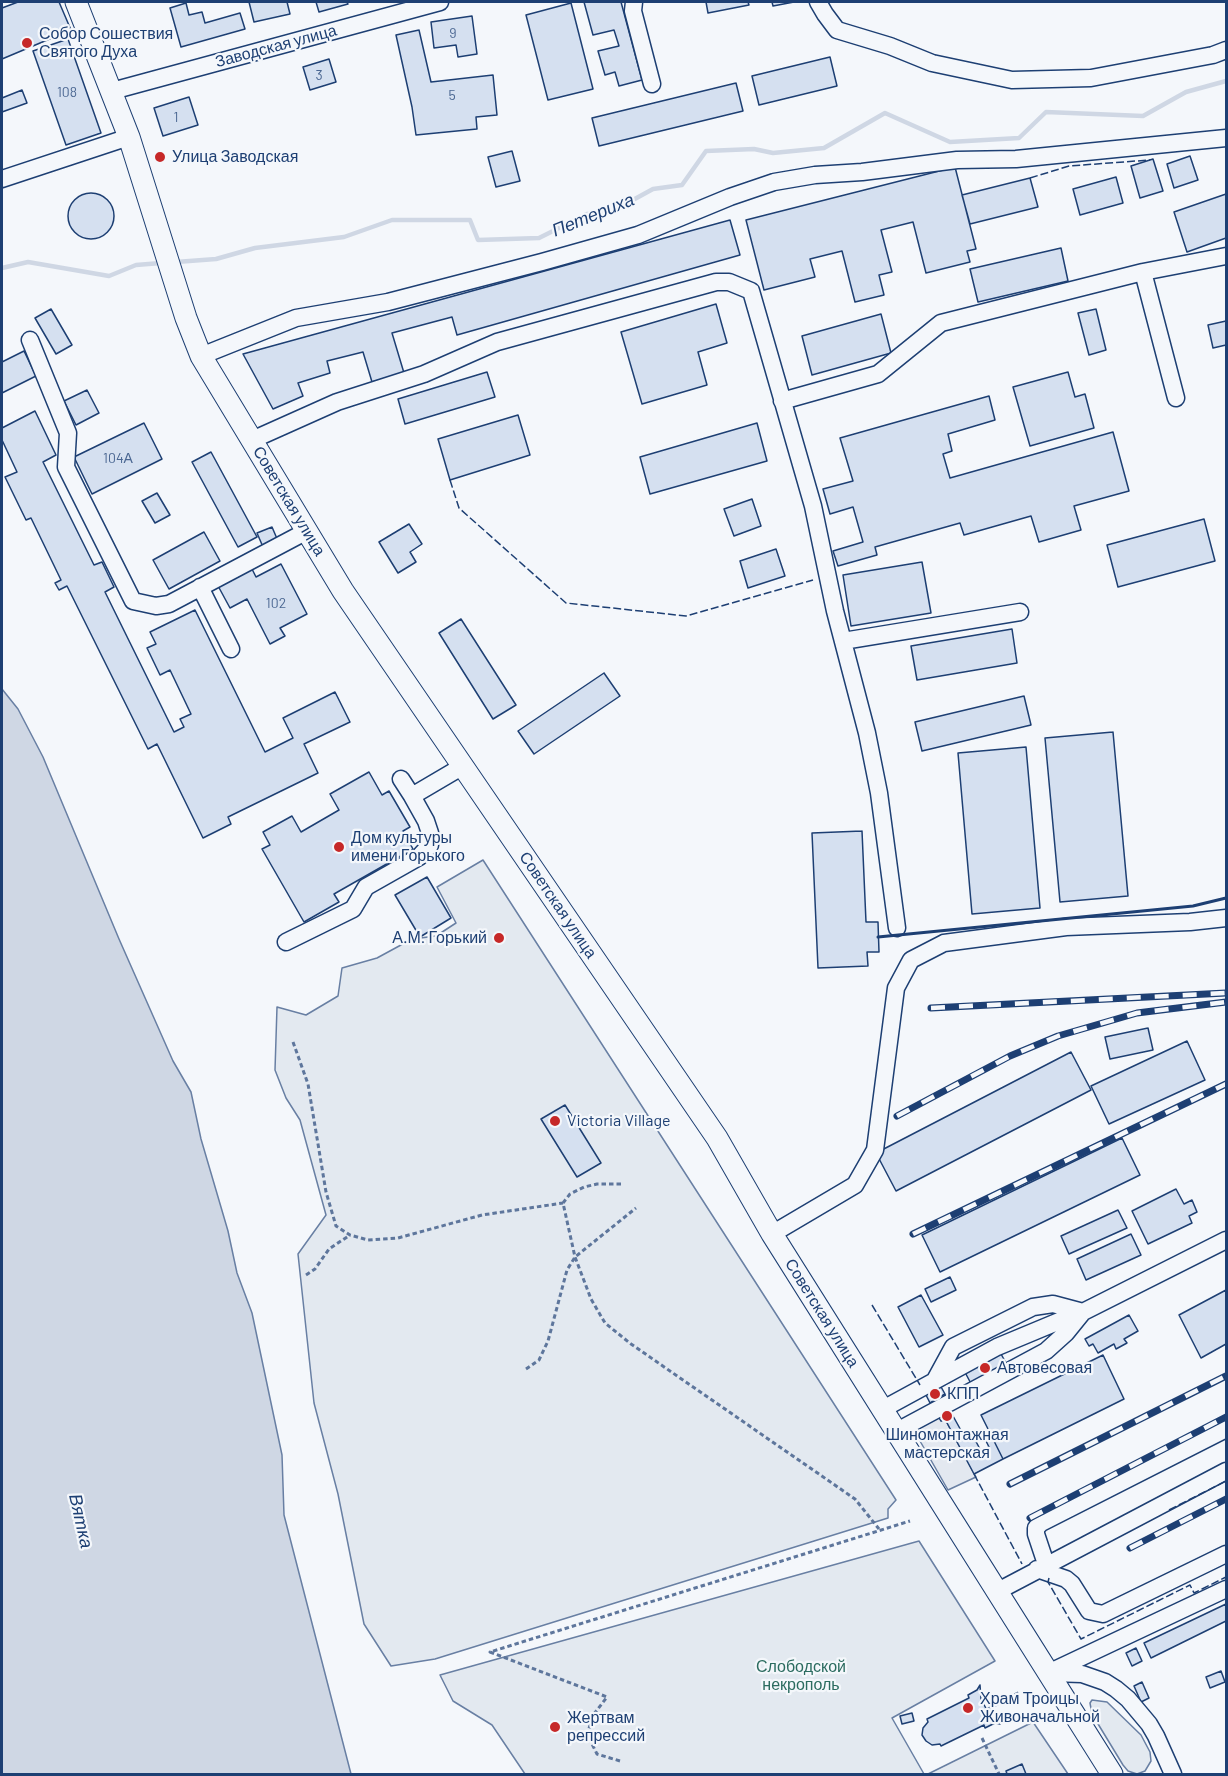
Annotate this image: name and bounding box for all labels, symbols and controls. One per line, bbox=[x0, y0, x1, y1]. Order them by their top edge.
street label: Заводская улица bbox=[213, 21, 339, 71]
place label: Собор Сошествия Святого Духа bbox=[39, 24, 173, 62]
house number: 9 bbox=[449, 25, 457, 41]
marker: Собор Сошествия Святого Духа bbox=[20, 36, 34, 50]
house number: 3 bbox=[315, 67, 323, 83]
house number: 108 bbox=[57, 84, 77, 100]
house number: 5 bbox=[448, 87, 456, 103]
house number: 1 bbox=[174, 109, 178, 125]
place label: Улица Заводская bbox=[172, 147, 298, 167]
marker: Улица Заводская bbox=[153, 150, 167, 164]
water label: Петериха bbox=[549, 189, 637, 241]
street label: Советская улица bbox=[249, 443, 329, 559]
house number: 104А bbox=[103, 450, 133, 466]
house number: 102 bbox=[266, 595, 286, 611]
place label: Дом культуры имени Горького bbox=[351, 828, 465, 866]
marker: Дом культуры имени Горького bbox=[332, 840, 346, 854]
street label: Советская улица bbox=[515, 848, 601, 962]
place label: А.М. Горький bbox=[392, 928, 487, 948]
marker: А.М. Горький bbox=[492, 931, 506, 945]
place label: Victoria Village bbox=[567, 1111, 671, 1131]
marker: Victoria Village bbox=[548, 1114, 562, 1128]
street label: Советская улица bbox=[781, 1255, 863, 1371]
place label: Автовесовая bbox=[997, 1358, 1092, 1378]
marker: Автовесовая bbox=[978, 1361, 992, 1375]
place label: КПП bbox=[947, 1384, 979, 1404]
marker: КПП bbox=[928, 1387, 942, 1401]
marker: Шиномонтажная мастерская bbox=[940, 1409, 954, 1423]
place label: Шиномонтажная мастерская bbox=[885, 1425, 1009, 1463]
water label: Вятка bbox=[64, 1492, 98, 1550]
park label: Слободской некрополь bbox=[756, 1657, 846, 1695]
place label: Храм Троицы Живоначальной bbox=[980, 1689, 1100, 1727]
marker: Храм Троицы Живоначальной bbox=[961, 1701, 975, 1715]
place label: Жертвам репрессий bbox=[567, 1708, 645, 1746]
marker: Жертвам репрессий bbox=[548, 1720, 562, 1734]

